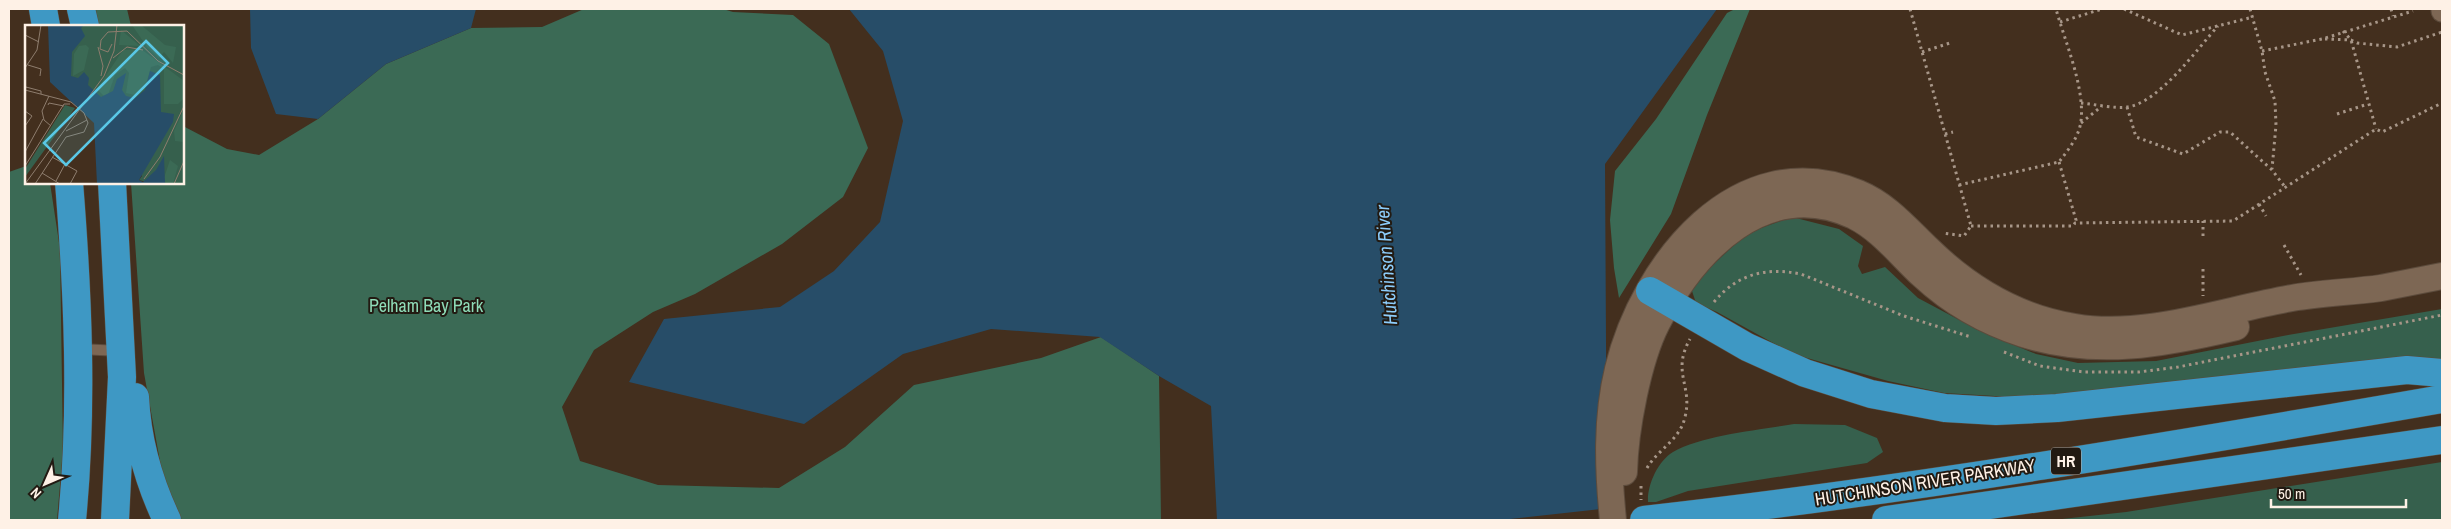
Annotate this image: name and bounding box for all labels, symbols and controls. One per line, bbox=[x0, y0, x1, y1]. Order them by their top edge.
inset map bbox=[25, 25, 184, 184]
water label: Hutchinson River bbox=[1369, 203, 1403, 326]
park label: Pelham Bay Park bbox=[369, 293, 484, 318]
road number: HR bbox=[2051, 448, 2081, 474]
street label: HUTCHINSON RIVER PARKWAY bbox=[1813, 452, 2037, 512]
north arrow bbox=[20, 459, 70, 509]
scale bar bbox=[2271, 476, 2406, 508]
text: 50 m bbox=[2278, 483, 2305, 504]
text: N bbox=[27, 484, 45, 502]

